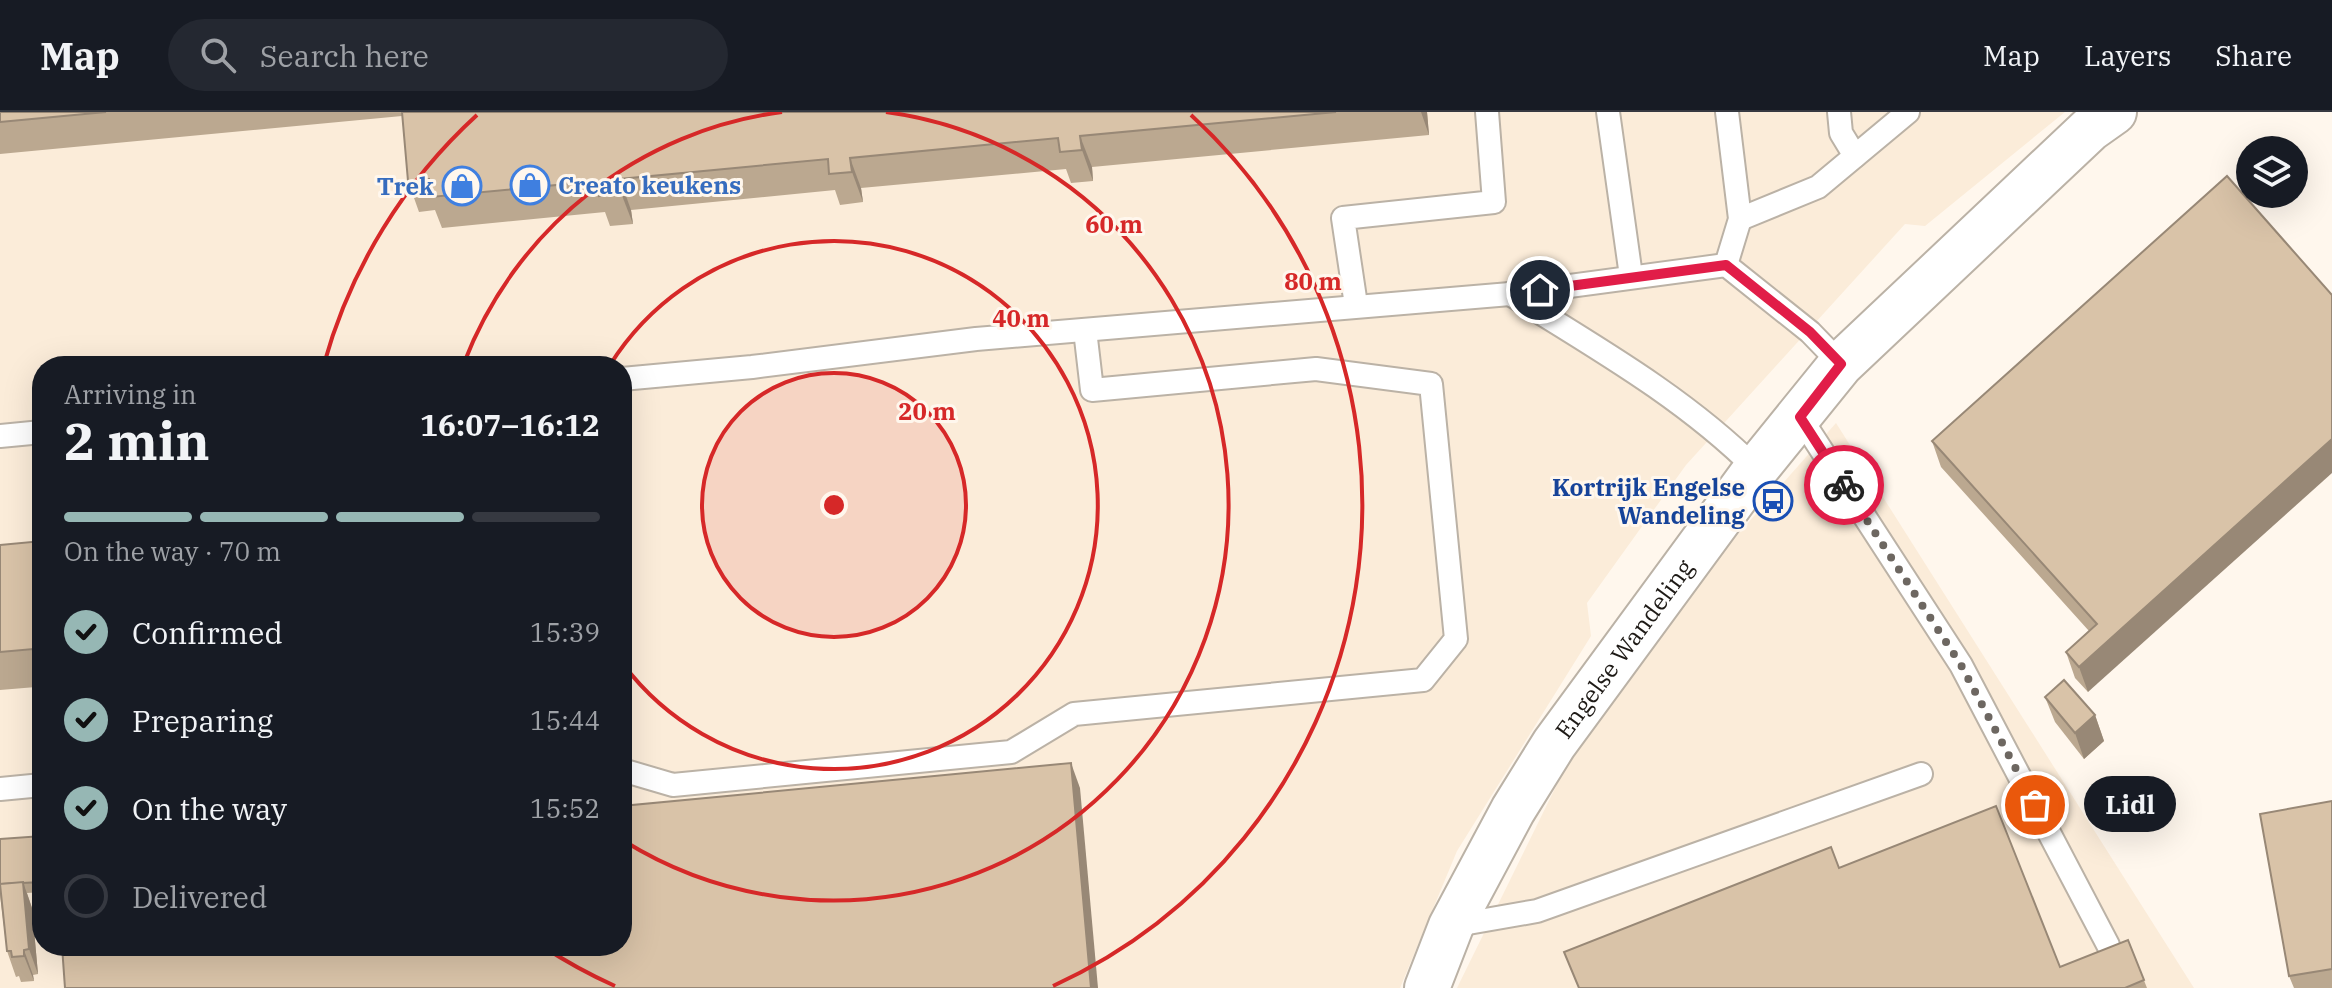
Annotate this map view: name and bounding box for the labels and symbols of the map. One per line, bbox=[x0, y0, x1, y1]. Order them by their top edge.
shop icon: Creato keukens bbox=[509, 164, 551, 206]
shop icon: Trek bbox=[441, 165, 483, 207]
place label: Creato keukens bbox=[558, 169, 741, 201]
place label: Trek bbox=[377, 170, 434, 202]
text: 60 m bbox=[1085, 208, 1143, 240]
pin bbox=[1506, 256, 1574, 324]
text: 80 m bbox=[1284, 265, 1342, 297]
text: 40 m bbox=[992, 302, 1050, 334]
text: 20 m bbox=[898, 395, 956, 427]
courier bbox=[1804, 445, 1884, 525]
place label: Kortrijk Engelse Wandeling bbox=[1552, 471, 1745, 531]
bus stop icon: Kortrijk Engelse Wandeling bbox=[1752, 480, 1794, 522]
centre of rings bbox=[820, 491, 848, 519]
street label: Engelse Wandeling bbox=[1548, 553, 1701, 745]
pin bbox=[2001, 771, 2069, 839]
callout: Lidl bbox=[2083, 777, 2175, 833]

